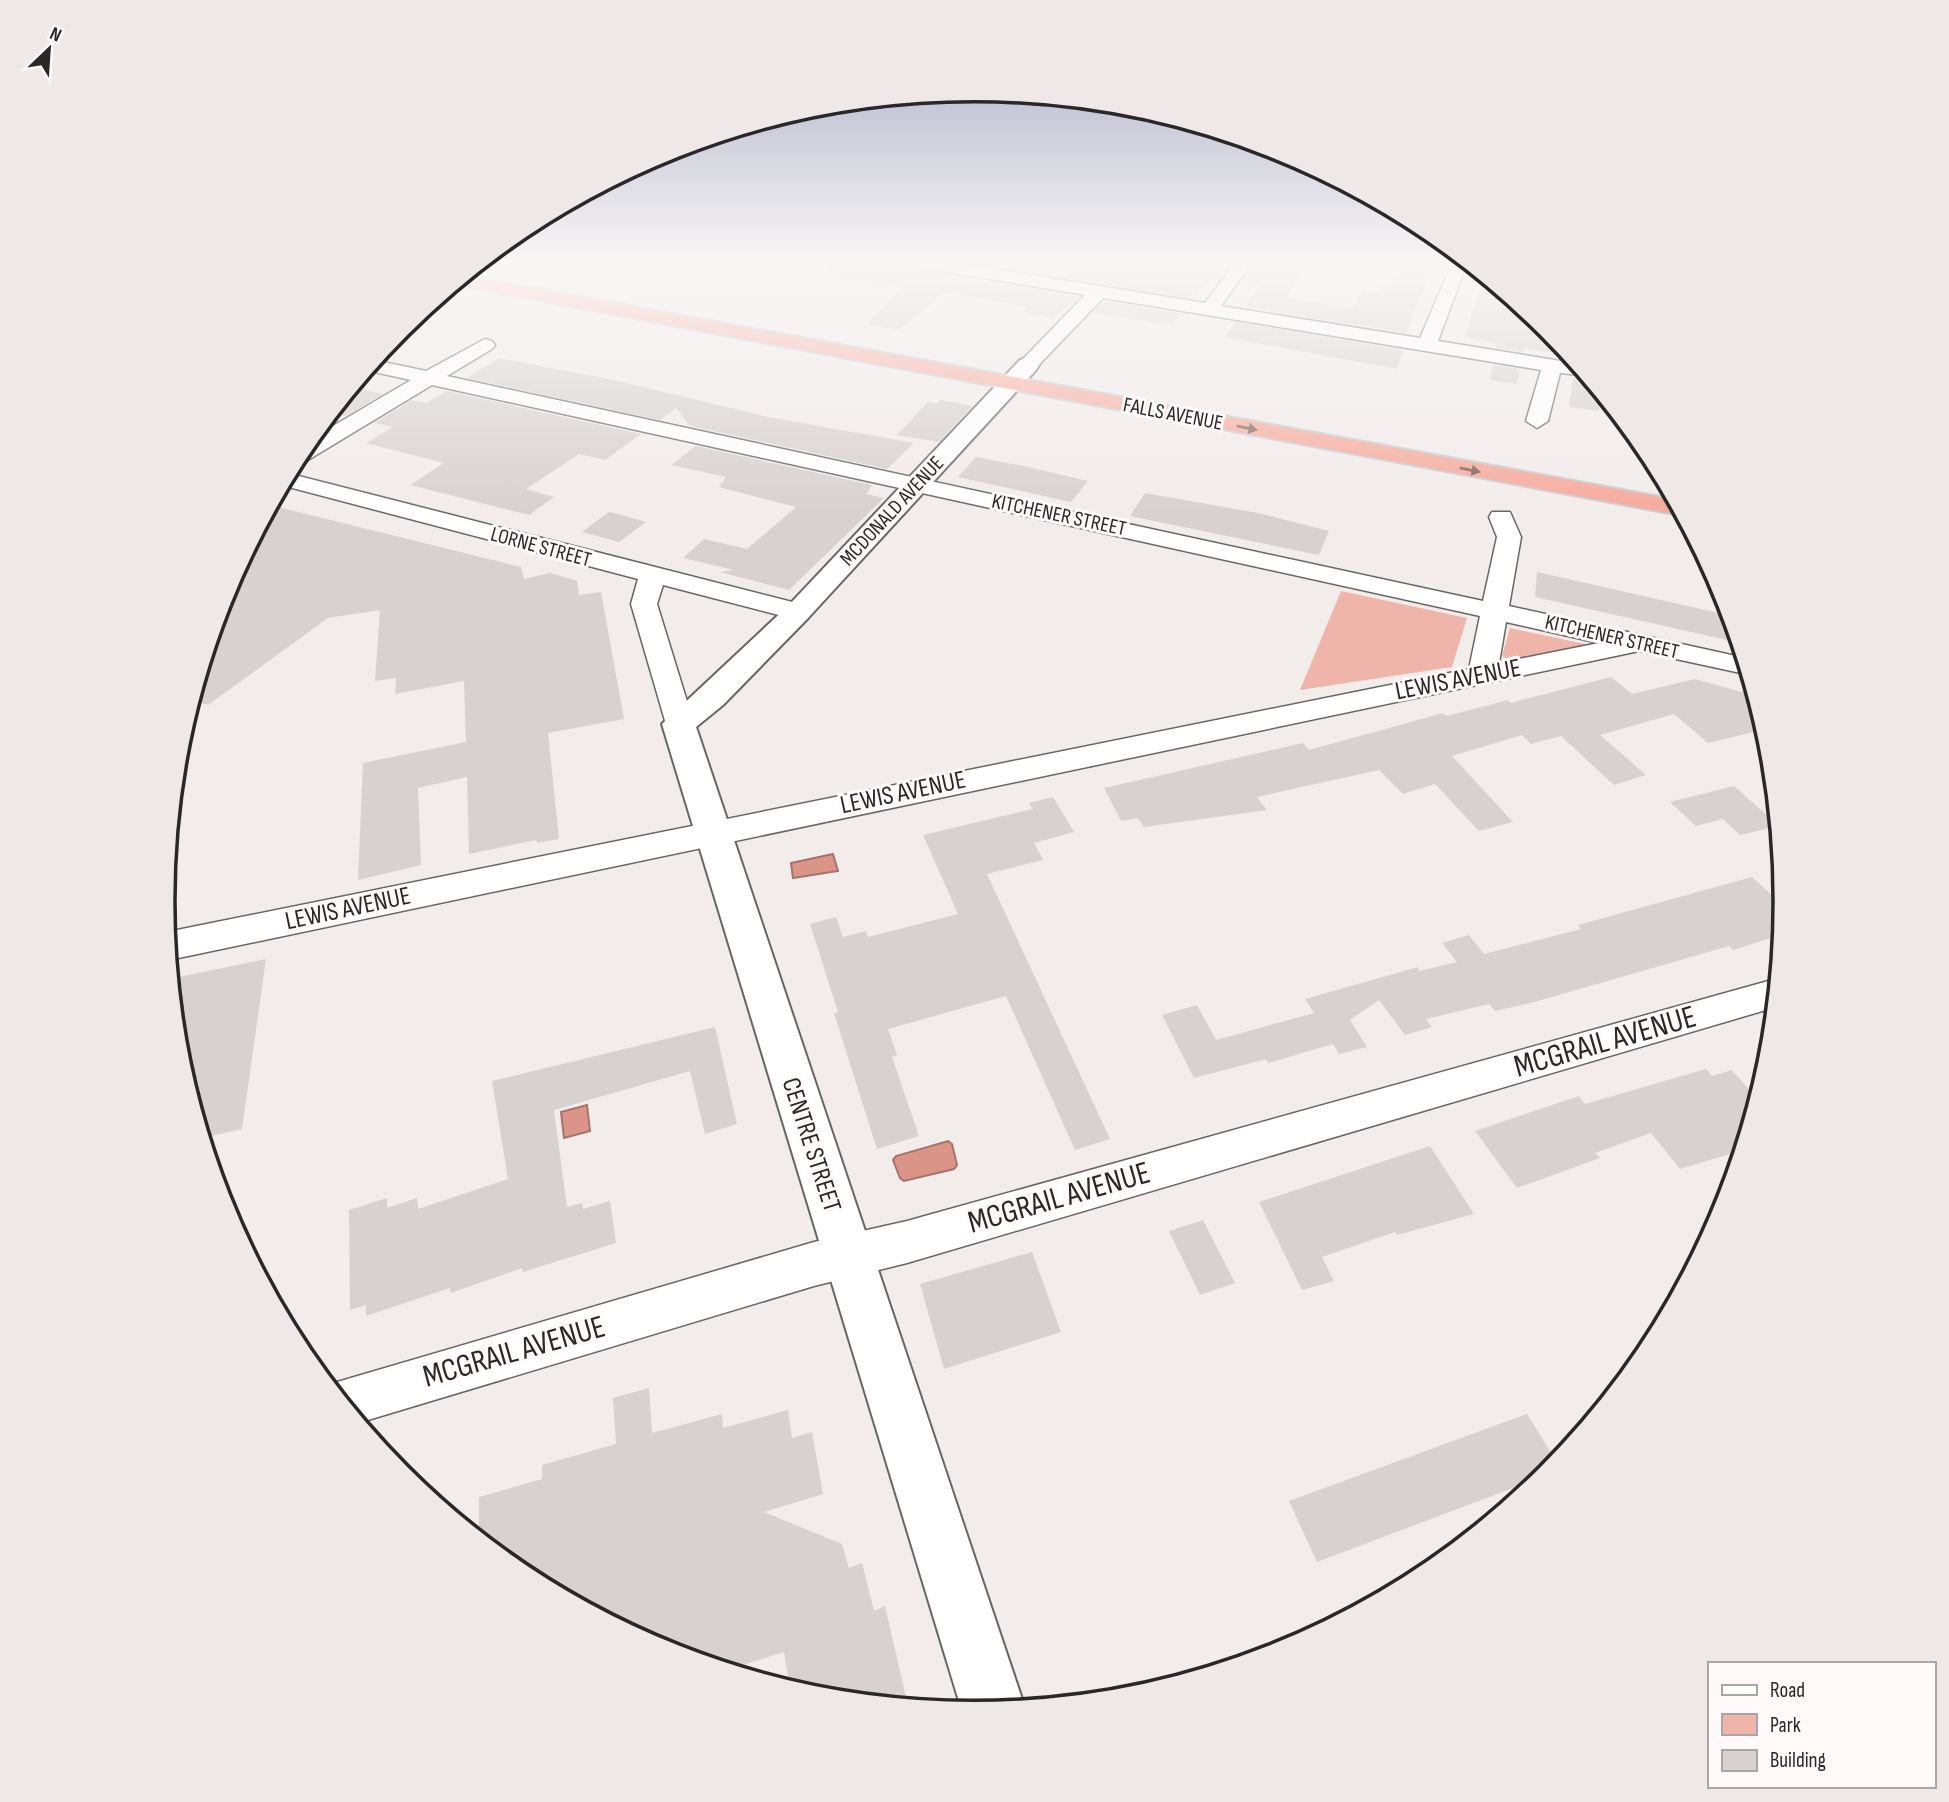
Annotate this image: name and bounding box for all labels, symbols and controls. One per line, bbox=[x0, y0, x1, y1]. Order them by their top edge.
north arrow bbox=[14, 14, 84, 84]
text: N bbox=[46, 22, 65, 48]
street label: FALLS AVENUE bbox=[1121, 392, 1225, 436]
one-way arrow bbox=[1236, 423, 1258, 434]
street label: MCDONALD AVENUE bbox=[835, 451, 949, 571]
one-way arrow bbox=[1459, 464, 1481, 475]
street label: KITCHENER STREET bbox=[990, 489, 1129, 542]
street label: LORNE STREET bbox=[488, 522, 594, 573]
street label: KITCHENER STREET bbox=[1543, 609, 1682, 665]
street label: LEWIS AVENUE bbox=[1393, 653, 1523, 707]
street label: LEWIS AVENUE bbox=[837, 765, 969, 821]
street label: LEWIS AVENUE bbox=[282, 881, 414, 937]
street label: MCGRAIL AVENUE bbox=[1509, 997, 1701, 1087]
street label: CENTRE STREET bbox=[775, 1074, 847, 1216]
street label: MCGRAIL AVENUE bbox=[963, 1153, 1155, 1243]
street label: MCGRAIL AVENUE bbox=[418, 1307, 610, 1397]
legend bbox=[1708, 1662, 1935, 1788]
text: Road bbox=[1770, 1678, 1805, 1703]
text: Park bbox=[1770, 1713, 1801, 1738]
text: Building bbox=[1770, 1748, 1826, 1773]

